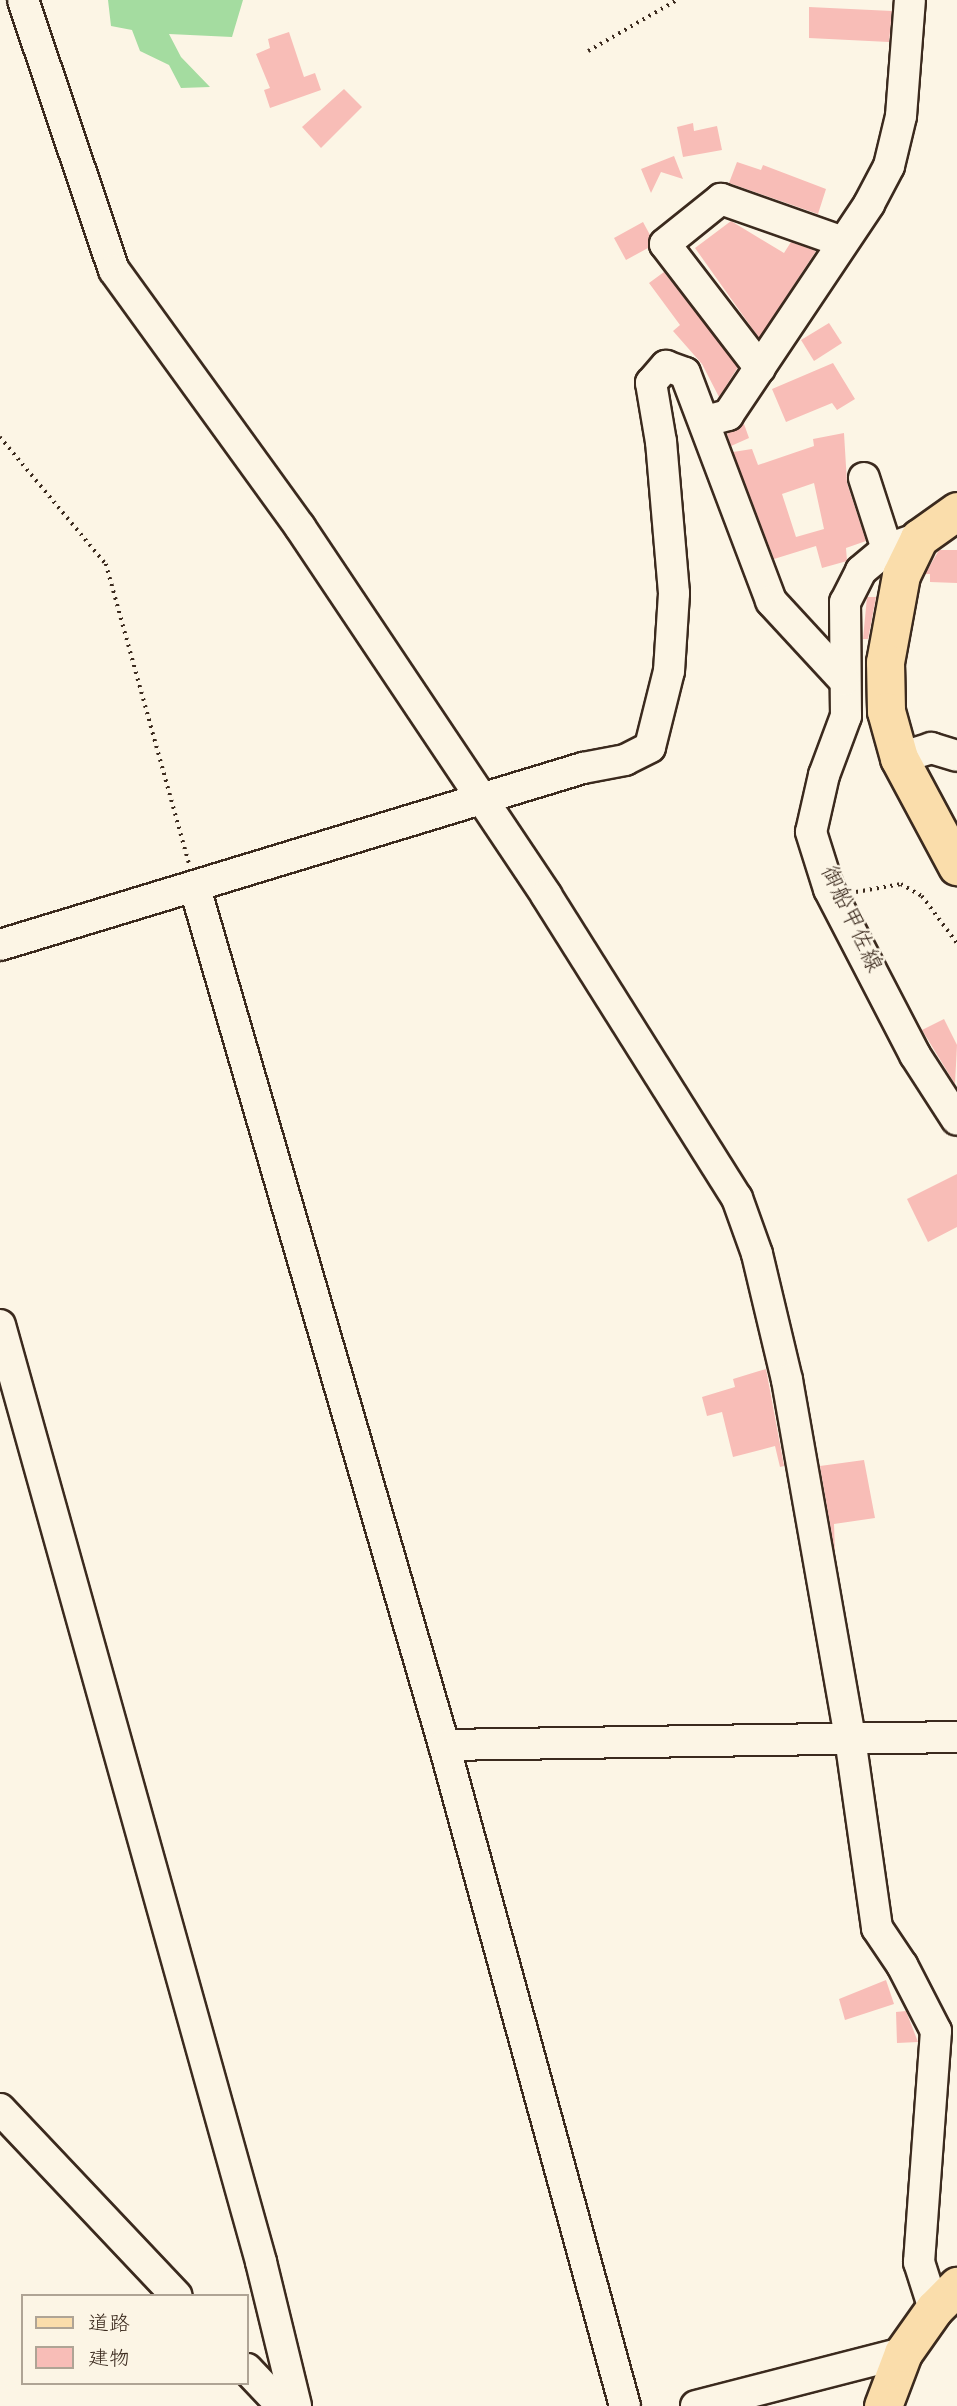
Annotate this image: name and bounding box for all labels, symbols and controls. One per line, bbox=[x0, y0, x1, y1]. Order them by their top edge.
street label: 御船甲佐線 bbox=[812, 862, 886, 978]
legend bbox=[21, 2294, 248, 2385]
text: 道路 bbox=[88, 2314, 130, 2339]
text: 建物 bbox=[88, 2349, 130, 2374]

